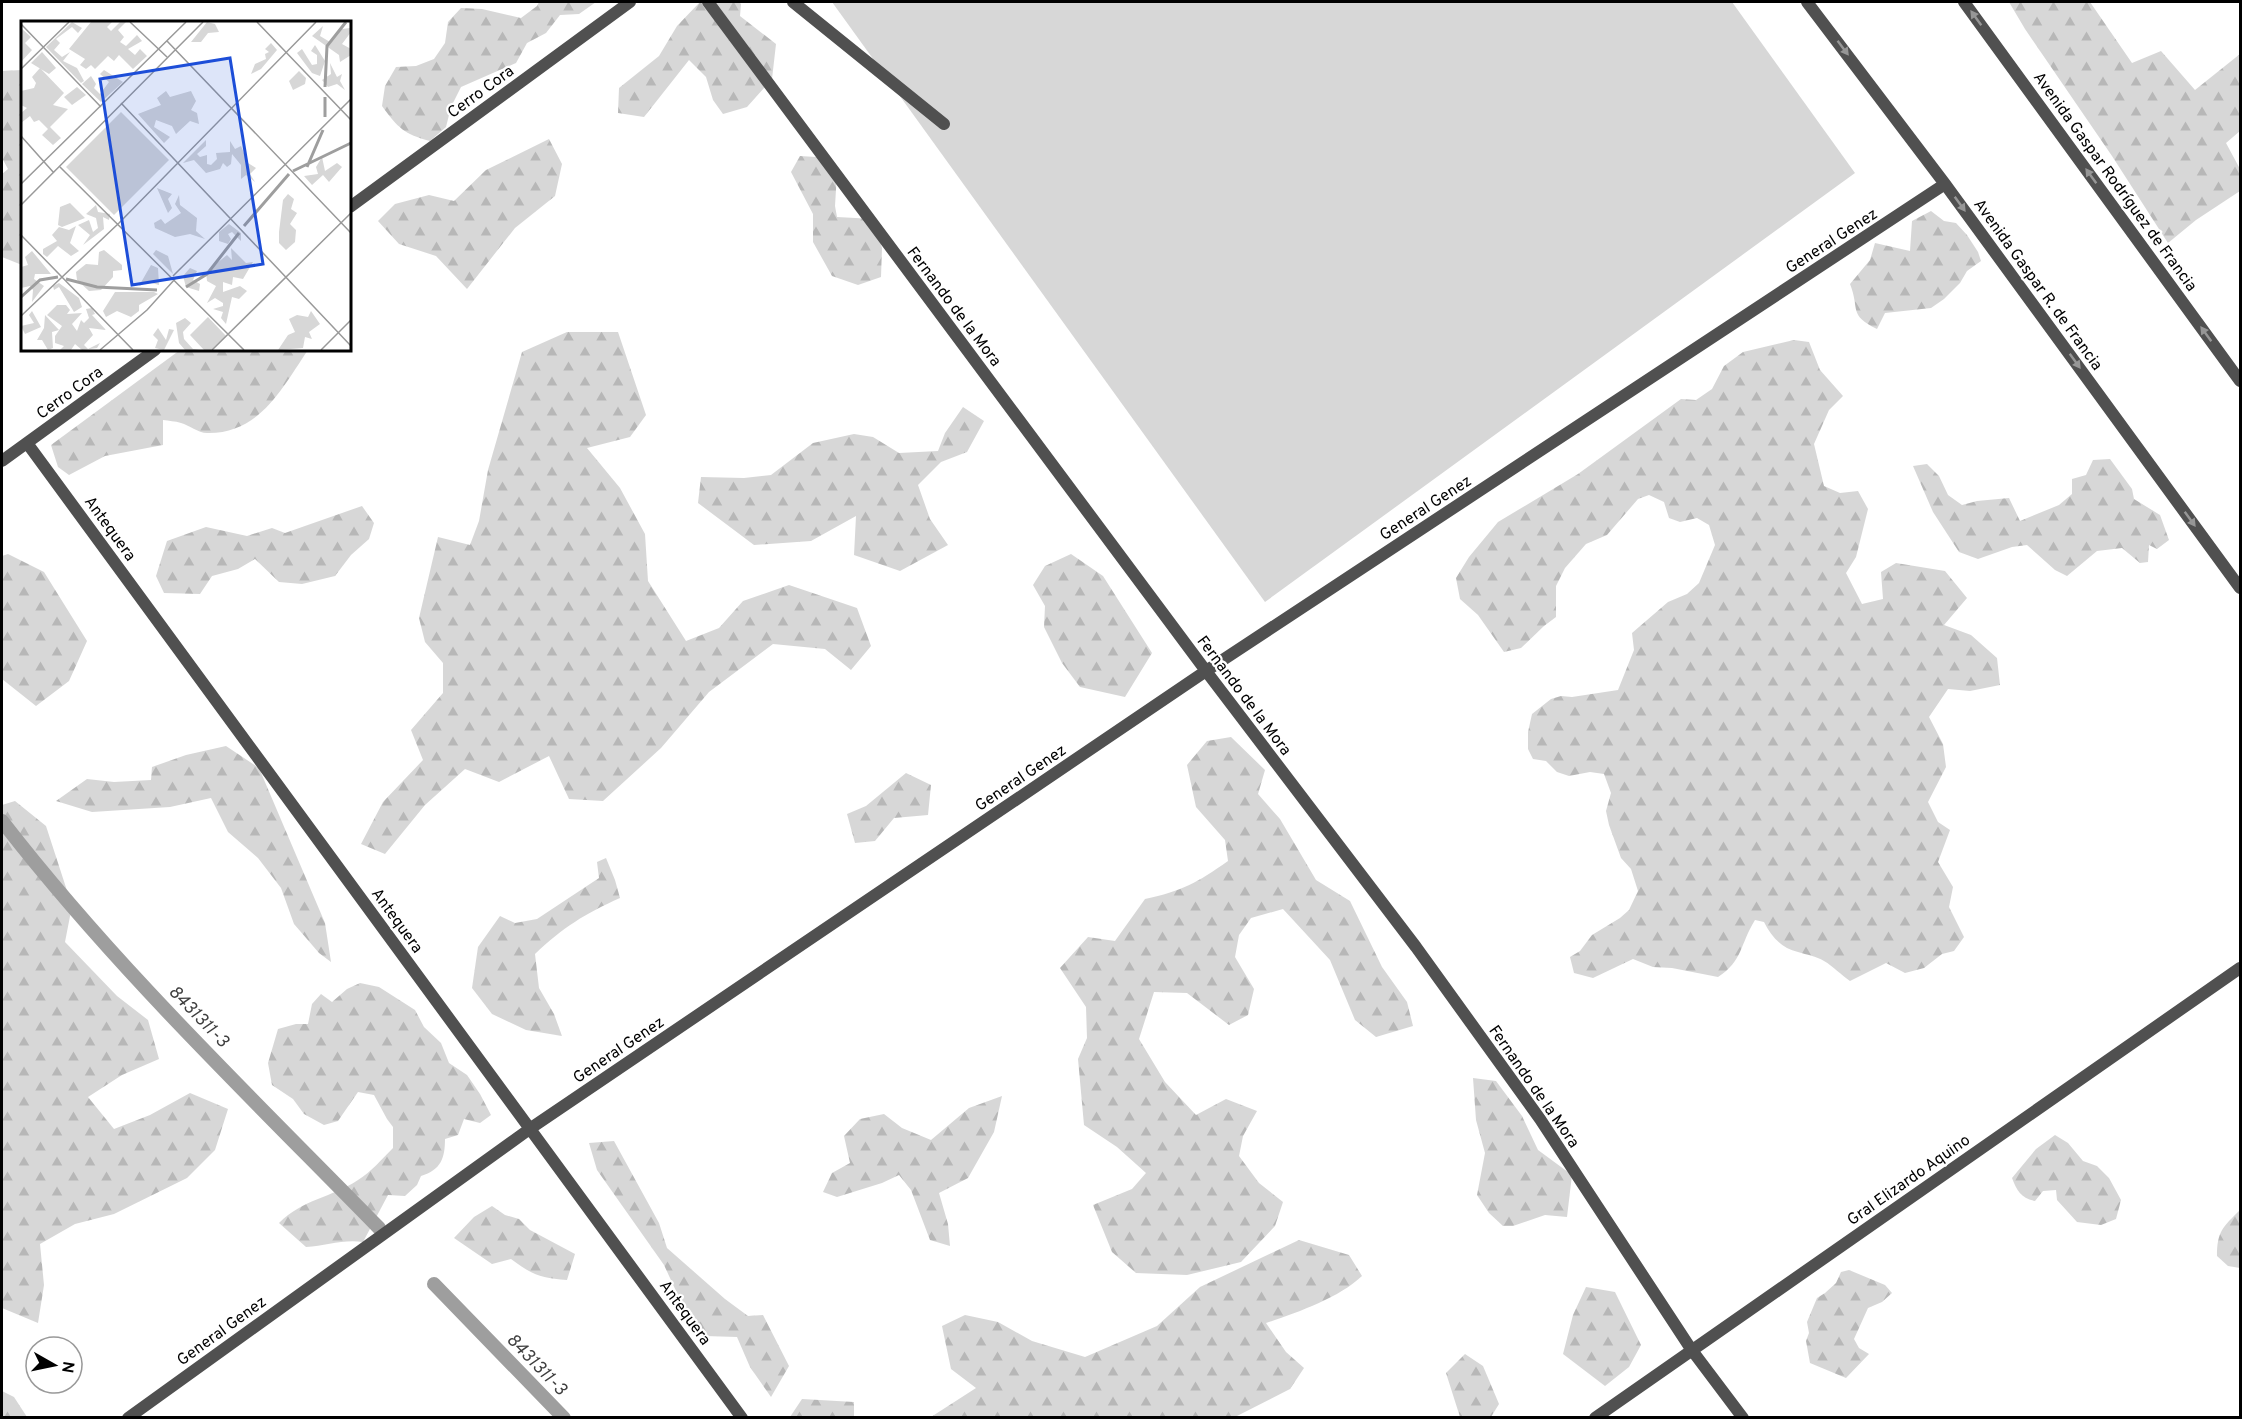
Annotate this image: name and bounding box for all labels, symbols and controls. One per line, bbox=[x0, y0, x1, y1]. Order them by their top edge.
one-way arrow bbox=[1970, 11, 1982, 27]
inset map bbox=[21, 21, 351, 351]
one-way arrow bbox=[1836, 41, 1848, 56]
street label: Cerro Cora bbox=[444, 62, 518, 123]
street label: Avenida Gaspar Rodríguez de Francia bbox=[2028, 69, 2201, 296]
one-way arrow bbox=[2085, 169, 2097, 185]
one-way arrow bbox=[1954, 196, 1966, 212]
street label: Avenida Gaspar R. de Francia bbox=[1968, 196, 2106, 375]
street label: General Genez bbox=[1782, 205, 1882, 279]
street label: Fernando de la Mora bbox=[902, 243, 1005, 371]
one-way arrow bbox=[2200, 326, 2212, 342]
one-way arrow bbox=[2069, 353, 2081, 369]
street label: Cerro Cora bbox=[33, 363, 107, 424]
street label: General Genez bbox=[1376, 472, 1476, 546]
street label: Antequera bbox=[79, 493, 140, 566]
one-way arrow bbox=[2184, 510, 2196, 526]
street label: Fernando de la Mora bbox=[1192, 632, 1295, 760]
street label: General Genez bbox=[972, 741, 1070, 816]
street label: Antequera bbox=[366, 885, 427, 958]
water label: 8431311-3 bbox=[163, 981, 234, 1053]
street label: General Genez bbox=[570, 1013, 668, 1088]
street label: Fernando de la Mora bbox=[1484, 1022, 1583, 1152]
street label: Gral Elizardo Aquino bbox=[1844, 1131, 1975, 1231]
street label: Antequera bbox=[654, 1277, 715, 1350]
street label: General Genez bbox=[174, 1292, 271, 1371]
water label: 8431311-3 bbox=[501, 1329, 572, 1401]
north arrow bbox=[24, 1335, 84, 1395]
text: N bbox=[56, 1360, 78, 1374]

